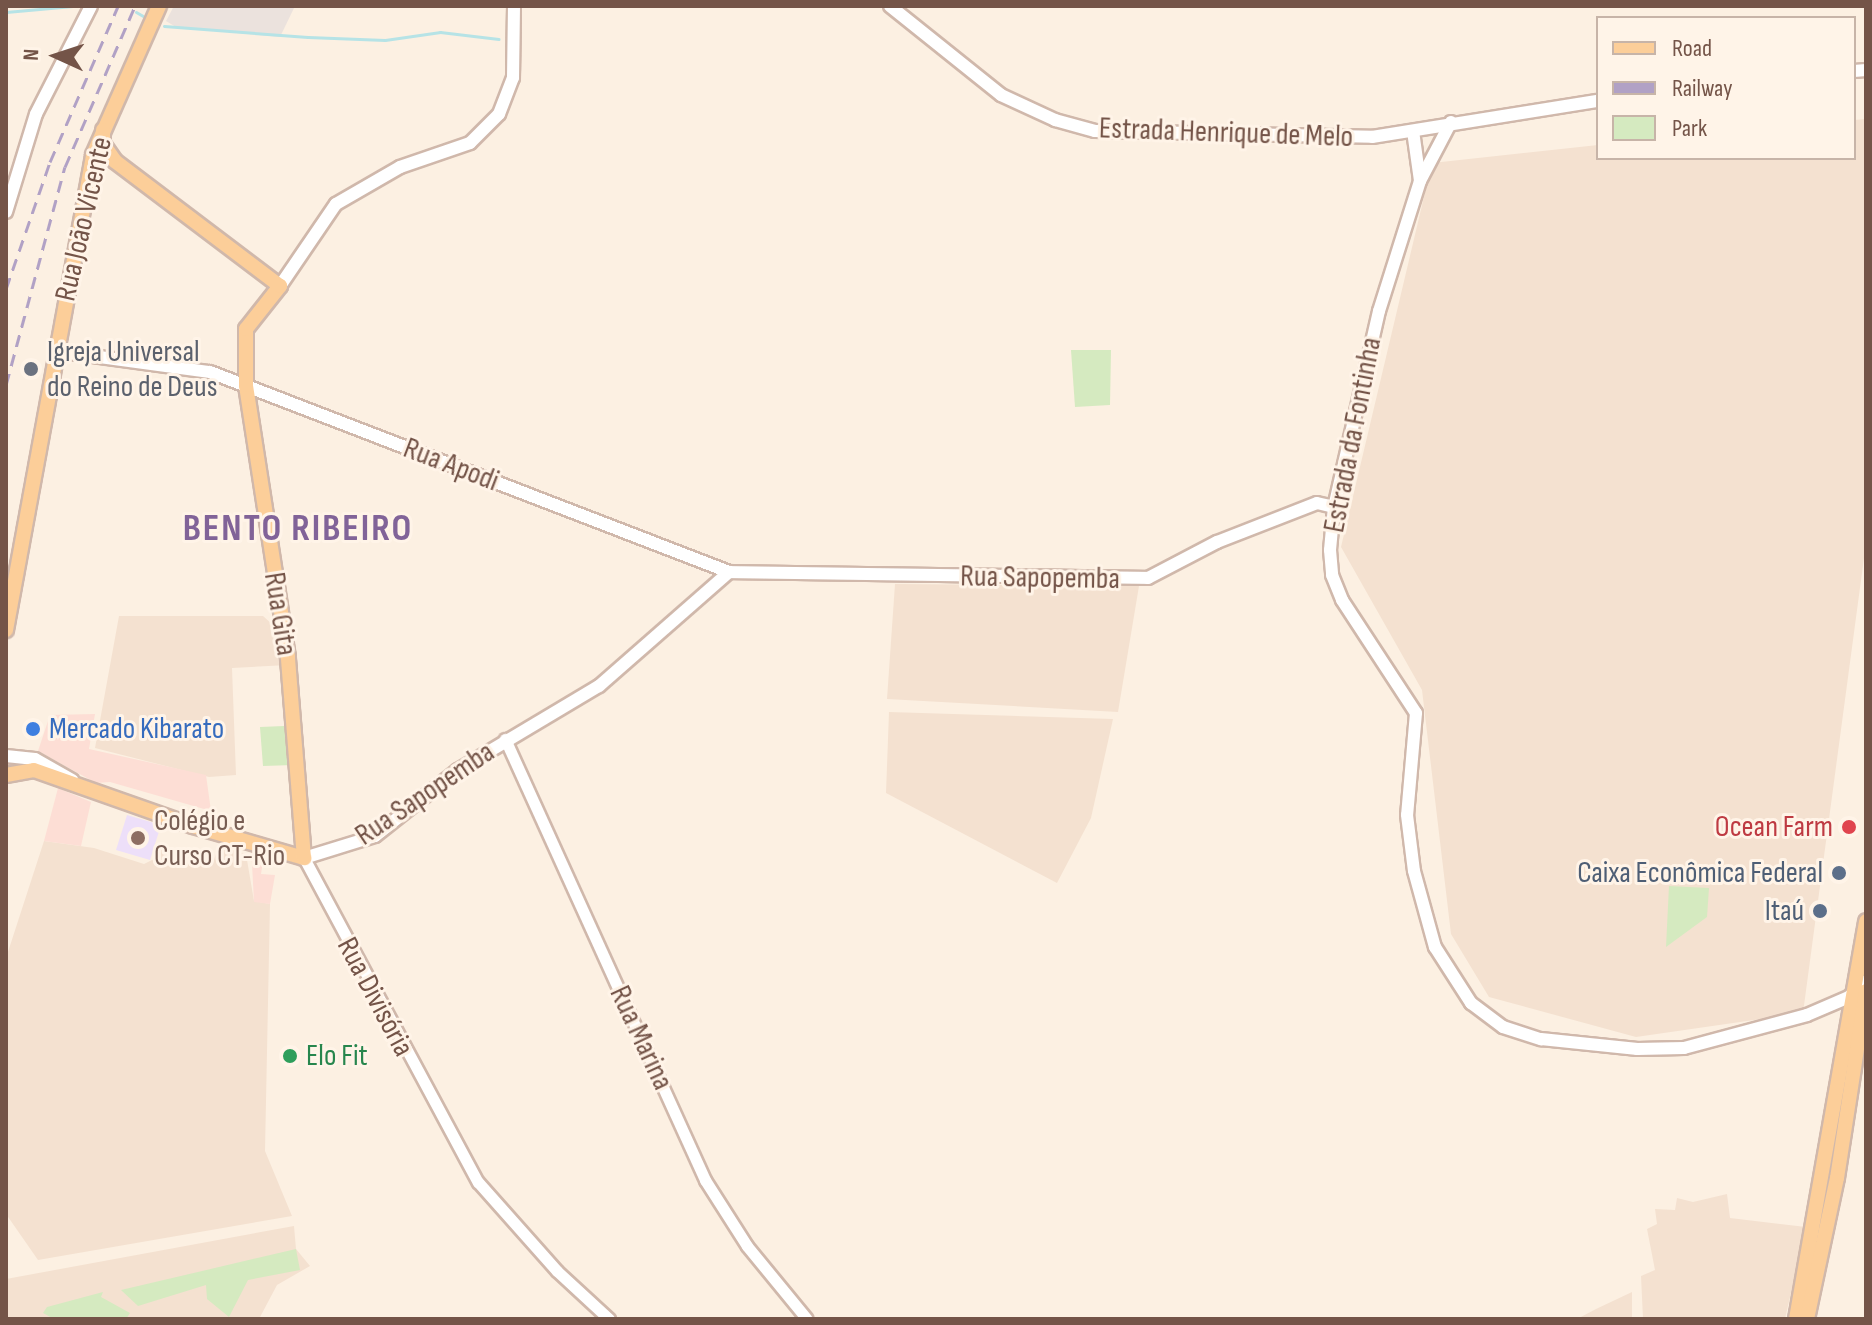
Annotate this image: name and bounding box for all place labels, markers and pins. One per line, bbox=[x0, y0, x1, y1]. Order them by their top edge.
place label: Igreja Universal do Reino de Deus bbox=[47, 334, 217, 404]
marker: Igreja Universal do Reino de Deus bbox=[22, 360, 40, 378]
place label: Mercado Kibarato bbox=[49, 711, 224, 747]
marker: Mercado Kibarato bbox=[24, 720, 42, 738]
place label: Colégio e Curso CT-Rio bbox=[154, 803, 285, 874]
place label: Ocean Farm bbox=[1715, 809, 1833, 845]
marker: Ocean Farm bbox=[1840, 818, 1858, 836]
marker: Colégio e Curso CT-Rio bbox=[129, 829, 147, 847]
place label: Caixa Econômica Federal bbox=[1577, 855, 1823, 891]
marker: Caixa Econômica Federal bbox=[1830, 864, 1848, 882]
place label: Itaú bbox=[1765, 893, 1804, 929]
marker: Itaú bbox=[1811, 902, 1829, 920]
place label: Elo Fit bbox=[306, 1038, 368, 1074]
marker: Elo Fit bbox=[281, 1047, 299, 1065]

